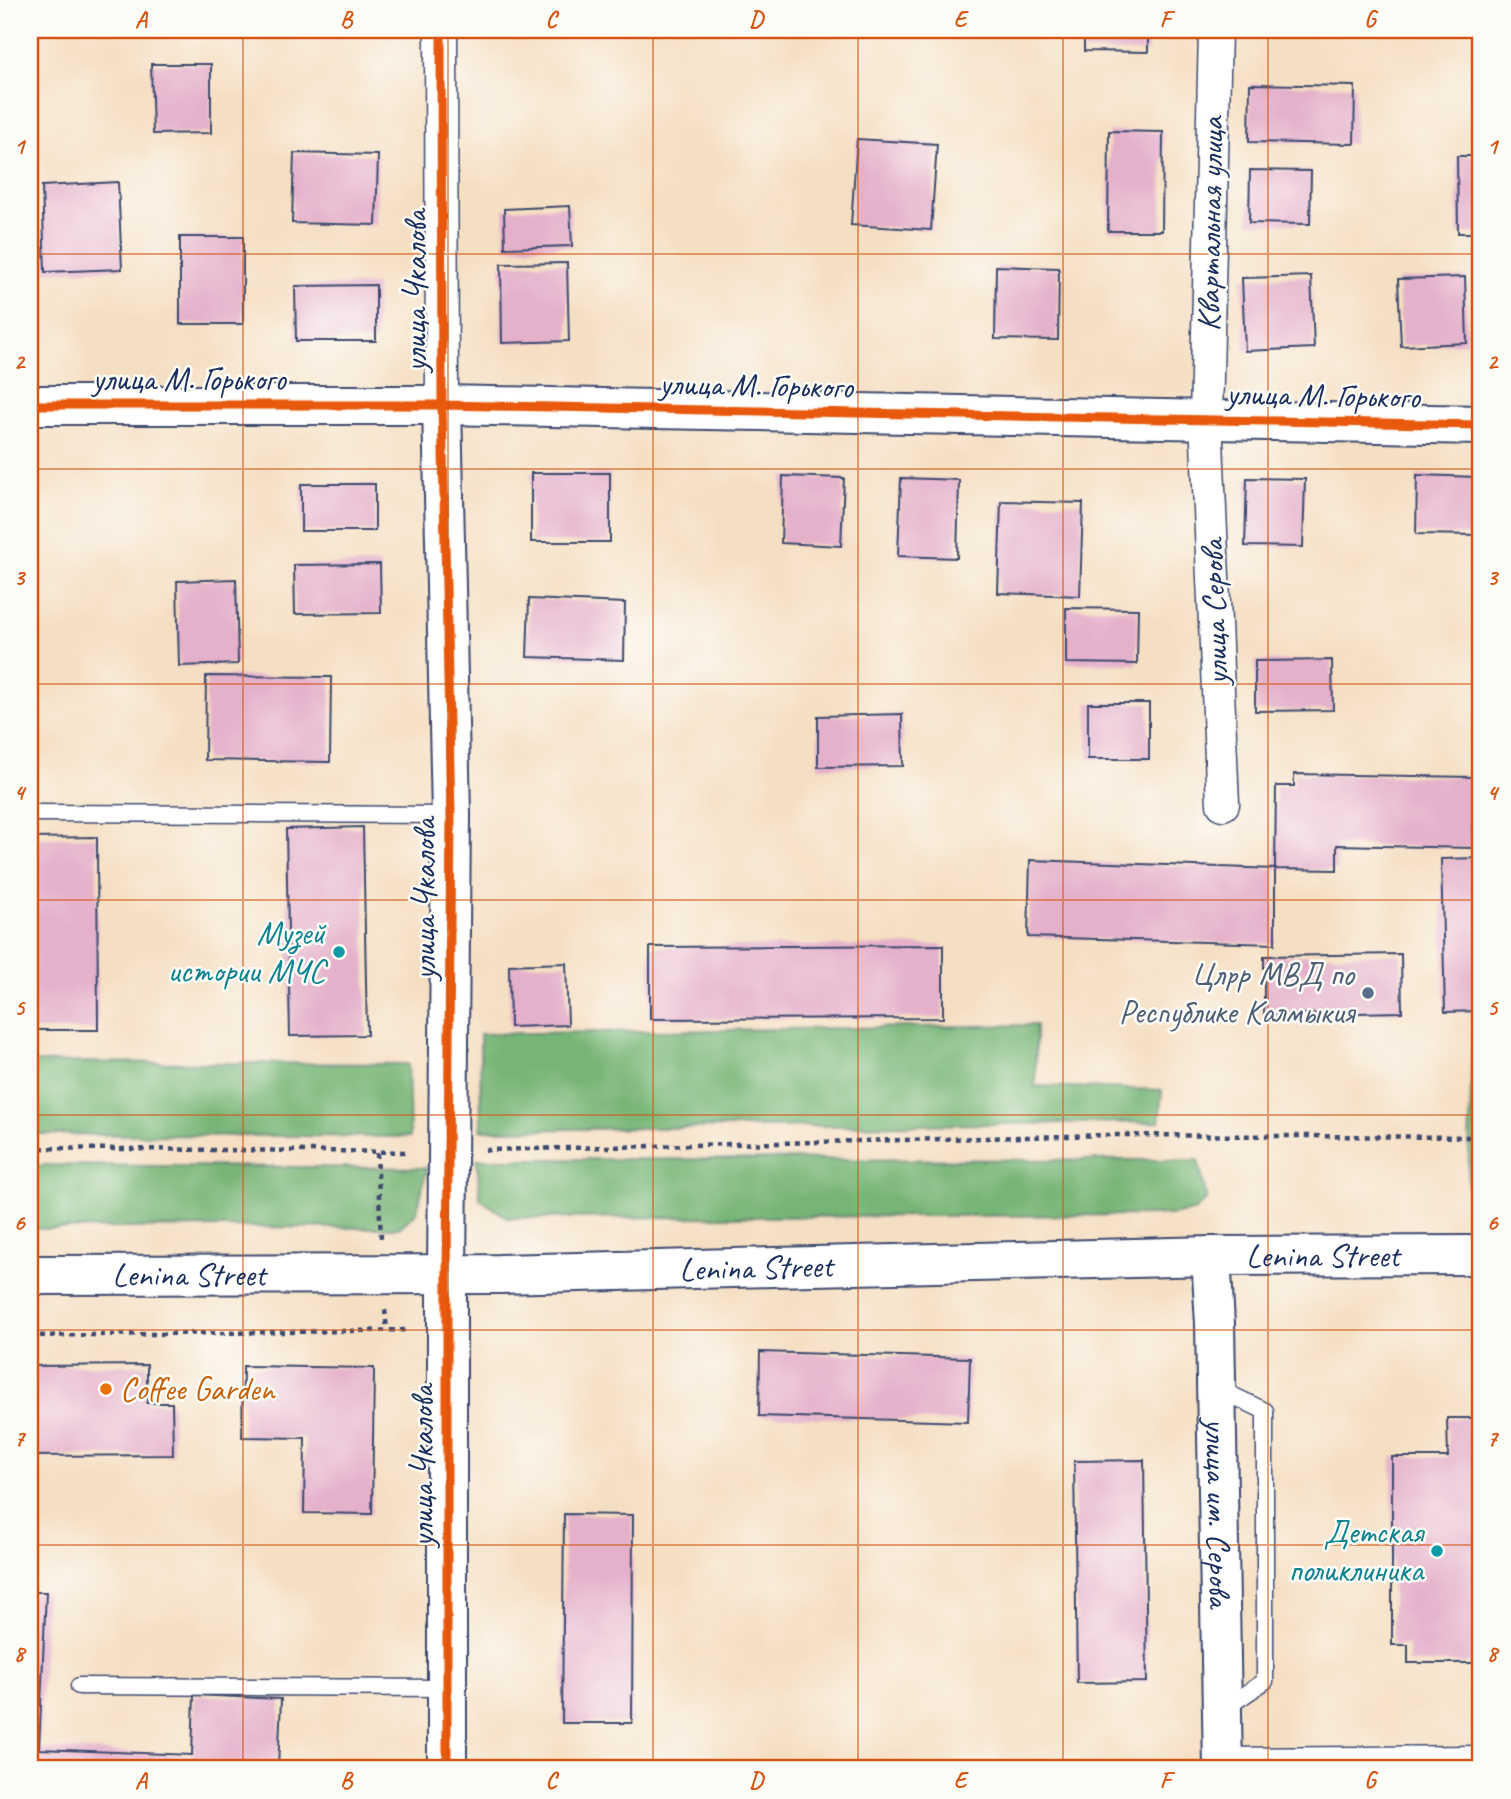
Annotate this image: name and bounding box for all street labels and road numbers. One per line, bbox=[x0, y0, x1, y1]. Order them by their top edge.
street label: Квартальная улица bbox=[1187, 114, 1233, 332]
street label: улица Чкалова bbox=[394, 207, 436, 374]
street label: улица М. Горького bbox=[90, 358, 287, 400]
street label: улица М. Горького bbox=[657, 362, 854, 408]
street label: улица М. Горького bbox=[1224, 372, 1421, 418]
street label: улица Серова bbox=[1190, 536, 1238, 688]
street label: улица Чкалова bbox=[403, 815, 445, 982]
street label: Lenina Street bbox=[1246, 1234, 1403, 1277]
street label: Lenina Street bbox=[679, 1244, 836, 1290]
street label: Lenina Street bbox=[112, 1253, 269, 1296]
street label: улица Чкалова bbox=[401, 1382, 443, 1549]
street label: улица им. Серова bbox=[1196, 1416, 1241, 1610]

